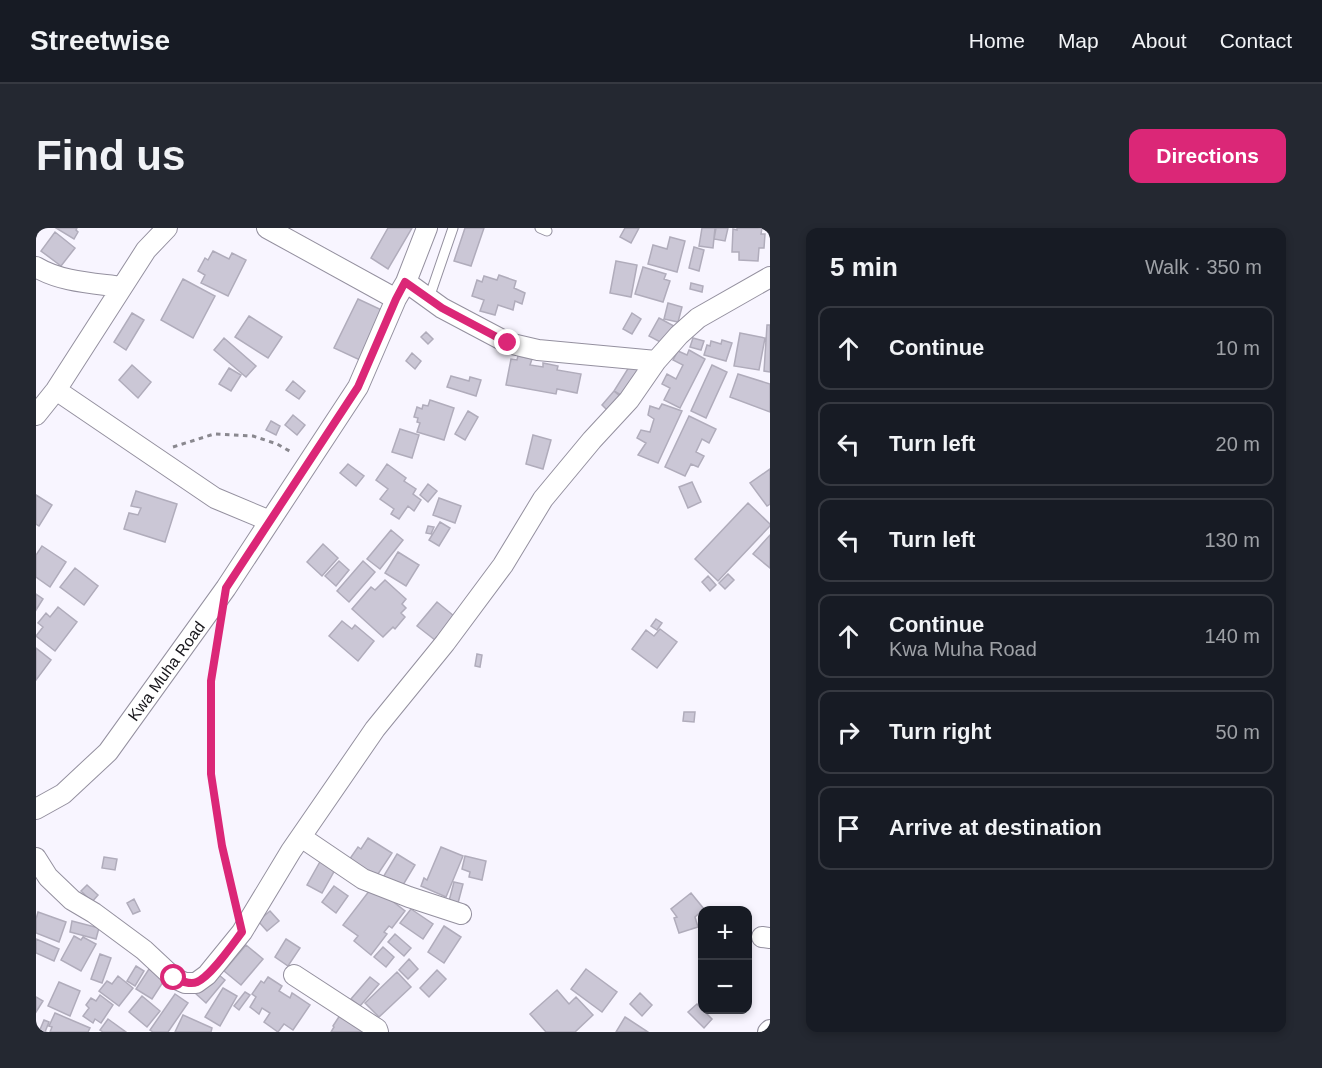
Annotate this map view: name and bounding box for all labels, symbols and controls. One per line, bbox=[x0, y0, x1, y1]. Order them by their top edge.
text: Streetwise bbox=[30, 25, 170, 56]
text: Home bbox=[969, 29, 1025, 52]
text: Map bbox=[1058, 29, 1099, 52]
text: About bbox=[1132, 29, 1187, 52]
text: Contact bbox=[1220, 29, 1292, 52]
button: Directions bbox=[1129, 129, 1286, 183]
text: Find us bbox=[36, 132, 185, 179]
text: 5 min bbox=[830, 252, 898, 282]
text: Walk · 350 m bbox=[1145, 256, 1262, 278]
route end bbox=[494, 329, 520, 355]
icon: ahead bbox=[832, 332, 865, 365]
text: Continue bbox=[889, 335, 984, 360]
text: 10 m bbox=[1216, 337, 1260, 359]
icon: left bbox=[832, 428, 865, 461]
text: Turn left bbox=[889, 431, 975, 456]
text: 20 m bbox=[1216, 433, 1260, 455]
icon: left bbox=[832, 524, 865, 557]
text: Turn left bbox=[889, 527, 975, 552]
text: 130 m bbox=[1204, 529, 1260, 551]
text: Continue bbox=[889, 612, 984, 637]
street label: Kwa Muha Road bbox=[125, 618, 208, 724]
icon: ahead bbox=[832, 620, 865, 653]
text: 140 m bbox=[1204, 625, 1260, 647]
text: Kwa Muha Road bbox=[889, 638, 1037, 660]
icon: right bbox=[832, 716, 865, 749]
text: Turn right bbox=[889, 719, 991, 744]
text: 50 m bbox=[1216, 721, 1260, 743]
icon: arrive bbox=[832, 812, 865, 845]
text: Arrive at destination bbox=[889, 815, 1102, 840]
map controls bbox=[698, 906, 752, 1014]
button: + bbox=[698, 906, 752, 960]
button: − bbox=[698, 960, 752, 1014]
route start bbox=[160, 964, 186, 990]

